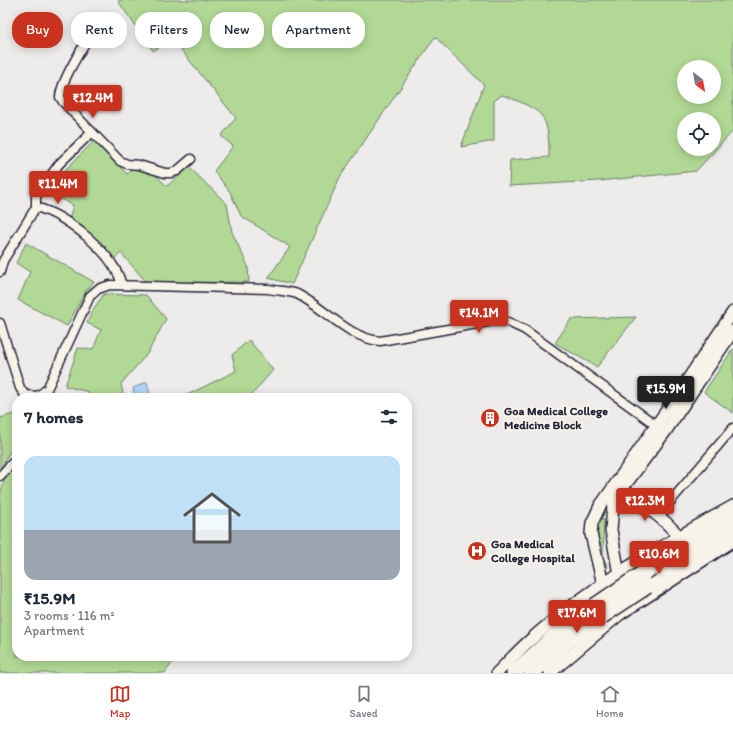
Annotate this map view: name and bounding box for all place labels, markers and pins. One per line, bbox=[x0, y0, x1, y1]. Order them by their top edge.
pin: ₹12.4M bbox=[60, 85, 126, 119]
pin: ₹11.4M bbox=[25, 171, 91, 205]
pin: ₹14.1M bbox=[446, 300, 512, 334]
pin: ₹15.9M bbox=[633, 376, 699, 410]
place label: Goa Medical College Medicine Block bbox=[504, 404, 608, 432]
building icon: Goa Medical College Medicine Block bbox=[479, 407, 501, 429]
pin: ₹12.3M bbox=[612, 488, 678, 522]
place label: Goa Medical College Hospital bbox=[491, 537, 576, 566]
hospital icon: Goa Medical College Hospital bbox=[466, 540, 488, 562]
pin: ₹10.6M bbox=[626, 541, 692, 575]
pin: ₹17.6M bbox=[544, 600, 610, 634]

